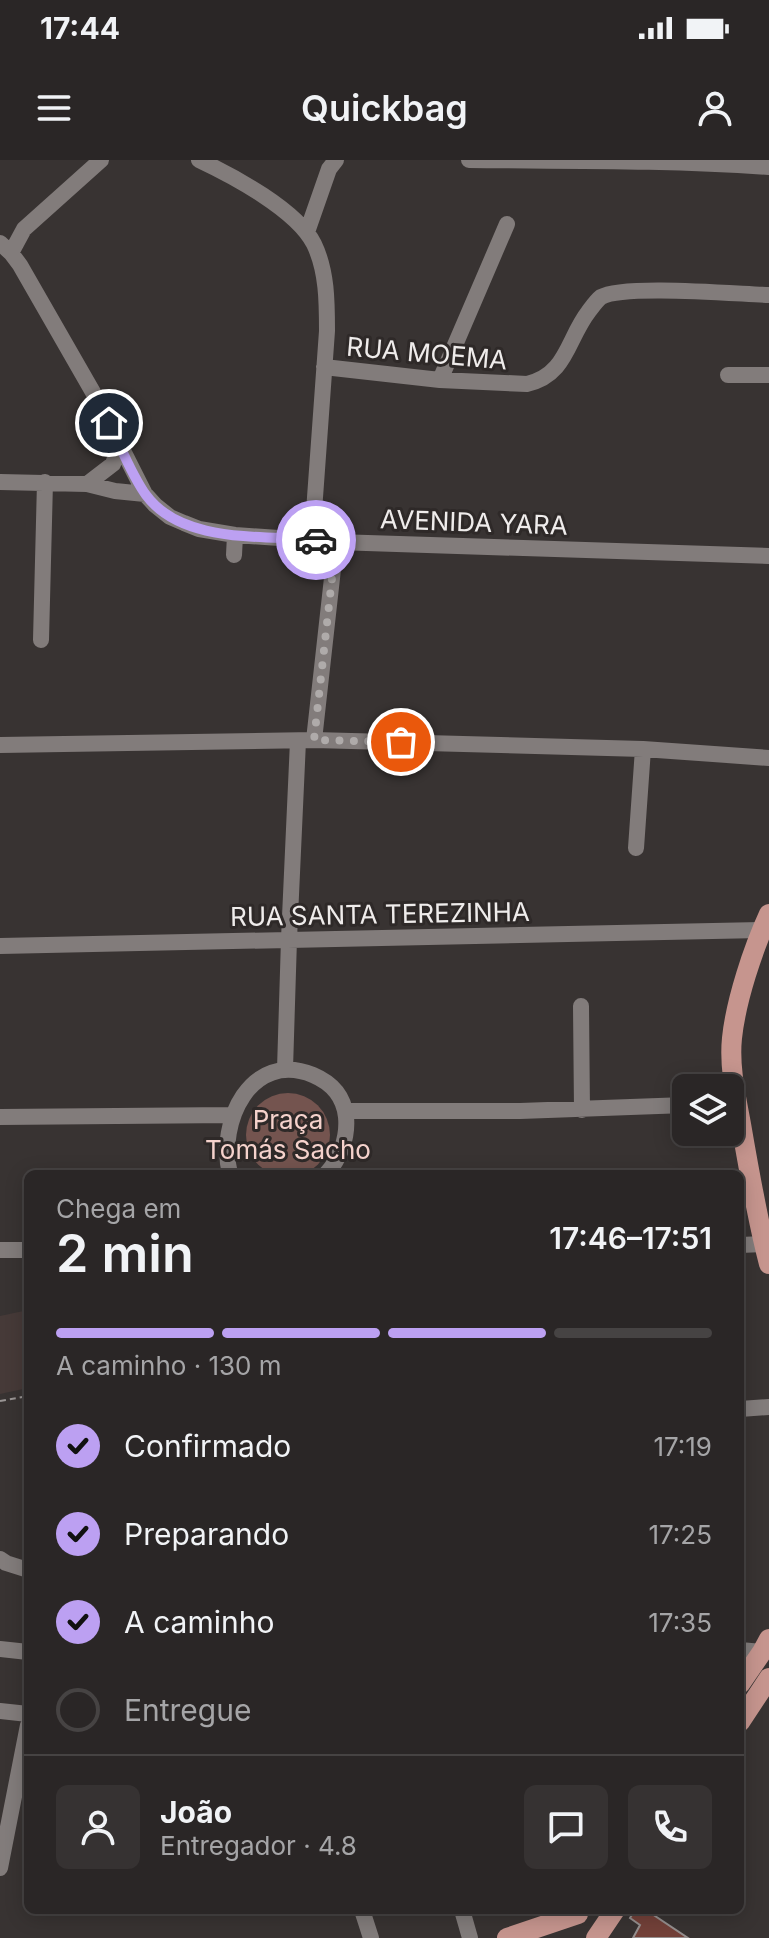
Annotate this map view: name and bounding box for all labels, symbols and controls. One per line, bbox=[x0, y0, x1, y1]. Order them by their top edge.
text: 17:44 bbox=[40, 10, 120, 46]
icon: menu bbox=[32, 86, 76, 130]
text: Quickbag bbox=[301, 86, 468, 130]
icon: person bbox=[693, 86, 737, 130]
street label: RUA MOEMA bbox=[345, 331, 509, 375]
pin bbox=[75, 389, 143, 457]
icon: home bbox=[87, 401, 131, 445]
courier bbox=[276, 500, 356, 580]
street label: AVENIDA YARA bbox=[380, 503, 568, 541]
icon: car bbox=[294, 518, 338, 562]
pin bbox=[367, 708, 435, 776]
icon: bag bbox=[379, 720, 423, 764]
street label: RUA SANTA TEREZINHA bbox=[230, 896, 530, 932]
map controls bbox=[672, 1074, 744, 1146]
button: layers bbox=[672, 1074, 744, 1146]
park label: Praça Tomás Sacho bbox=[205, 1104, 371, 1165]
text: Chega em bbox=[56, 1193, 181, 1224]
text: 17:46–17:51 bbox=[549, 1220, 712, 1256]
text: 2 min bbox=[56, 1222, 194, 1285]
text: A caminho · 130 m bbox=[56, 1350, 282, 1381]
icon: check bbox=[56, 1424, 100, 1468]
text: Confirmado bbox=[124, 1428, 291, 1464]
text: 17:19 bbox=[653, 1431, 712, 1462]
icon: check bbox=[56, 1512, 100, 1556]
text: Preparando bbox=[124, 1516, 289, 1552]
text: 17:25 bbox=[648, 1519, 712, 1550]
icon: check bbox=[56, 1600, 100, 1644]
text: A caminho bbox=[124, 1604, 274, 1640]
text: 17:35 bbox=[648, 1607, 712, 1638]
text: Entregue bbox=[124, 1692, 252, 1728]
button: person bbox=[56, 1785, 140, 1869]
button: chat bbox=[524, 1785, 608, 1869]
button: phone bbox=[628, 1785, 712, 1869]
text: João bbox=[160, 1794, 232, 1830]
text: Entregador · 4.8 bbox=[160, 1830, 357, 1861]

